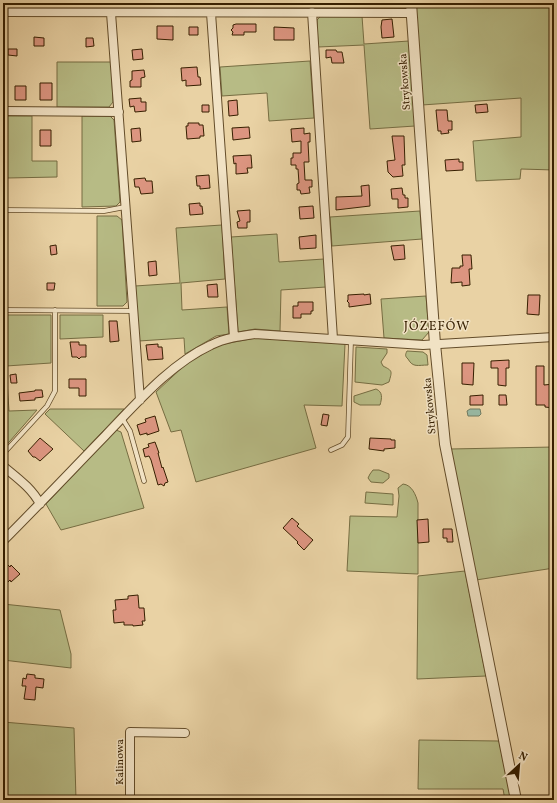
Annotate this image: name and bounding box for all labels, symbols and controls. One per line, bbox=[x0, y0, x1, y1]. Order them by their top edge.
street label: Strykowska bbox=[396, 53, 415, 111]
district label: JÓZEFÓW bbox=[404, 318, 470, 336]
street label: Strykowska bbox=[421, 376, 440, 435]
street label: Kalinowa bbox=[113, 739, 128, 785]
north arrow bbox=[499, 745, 539, 785]
text: N bbox=[516, 749, 530, 766]

